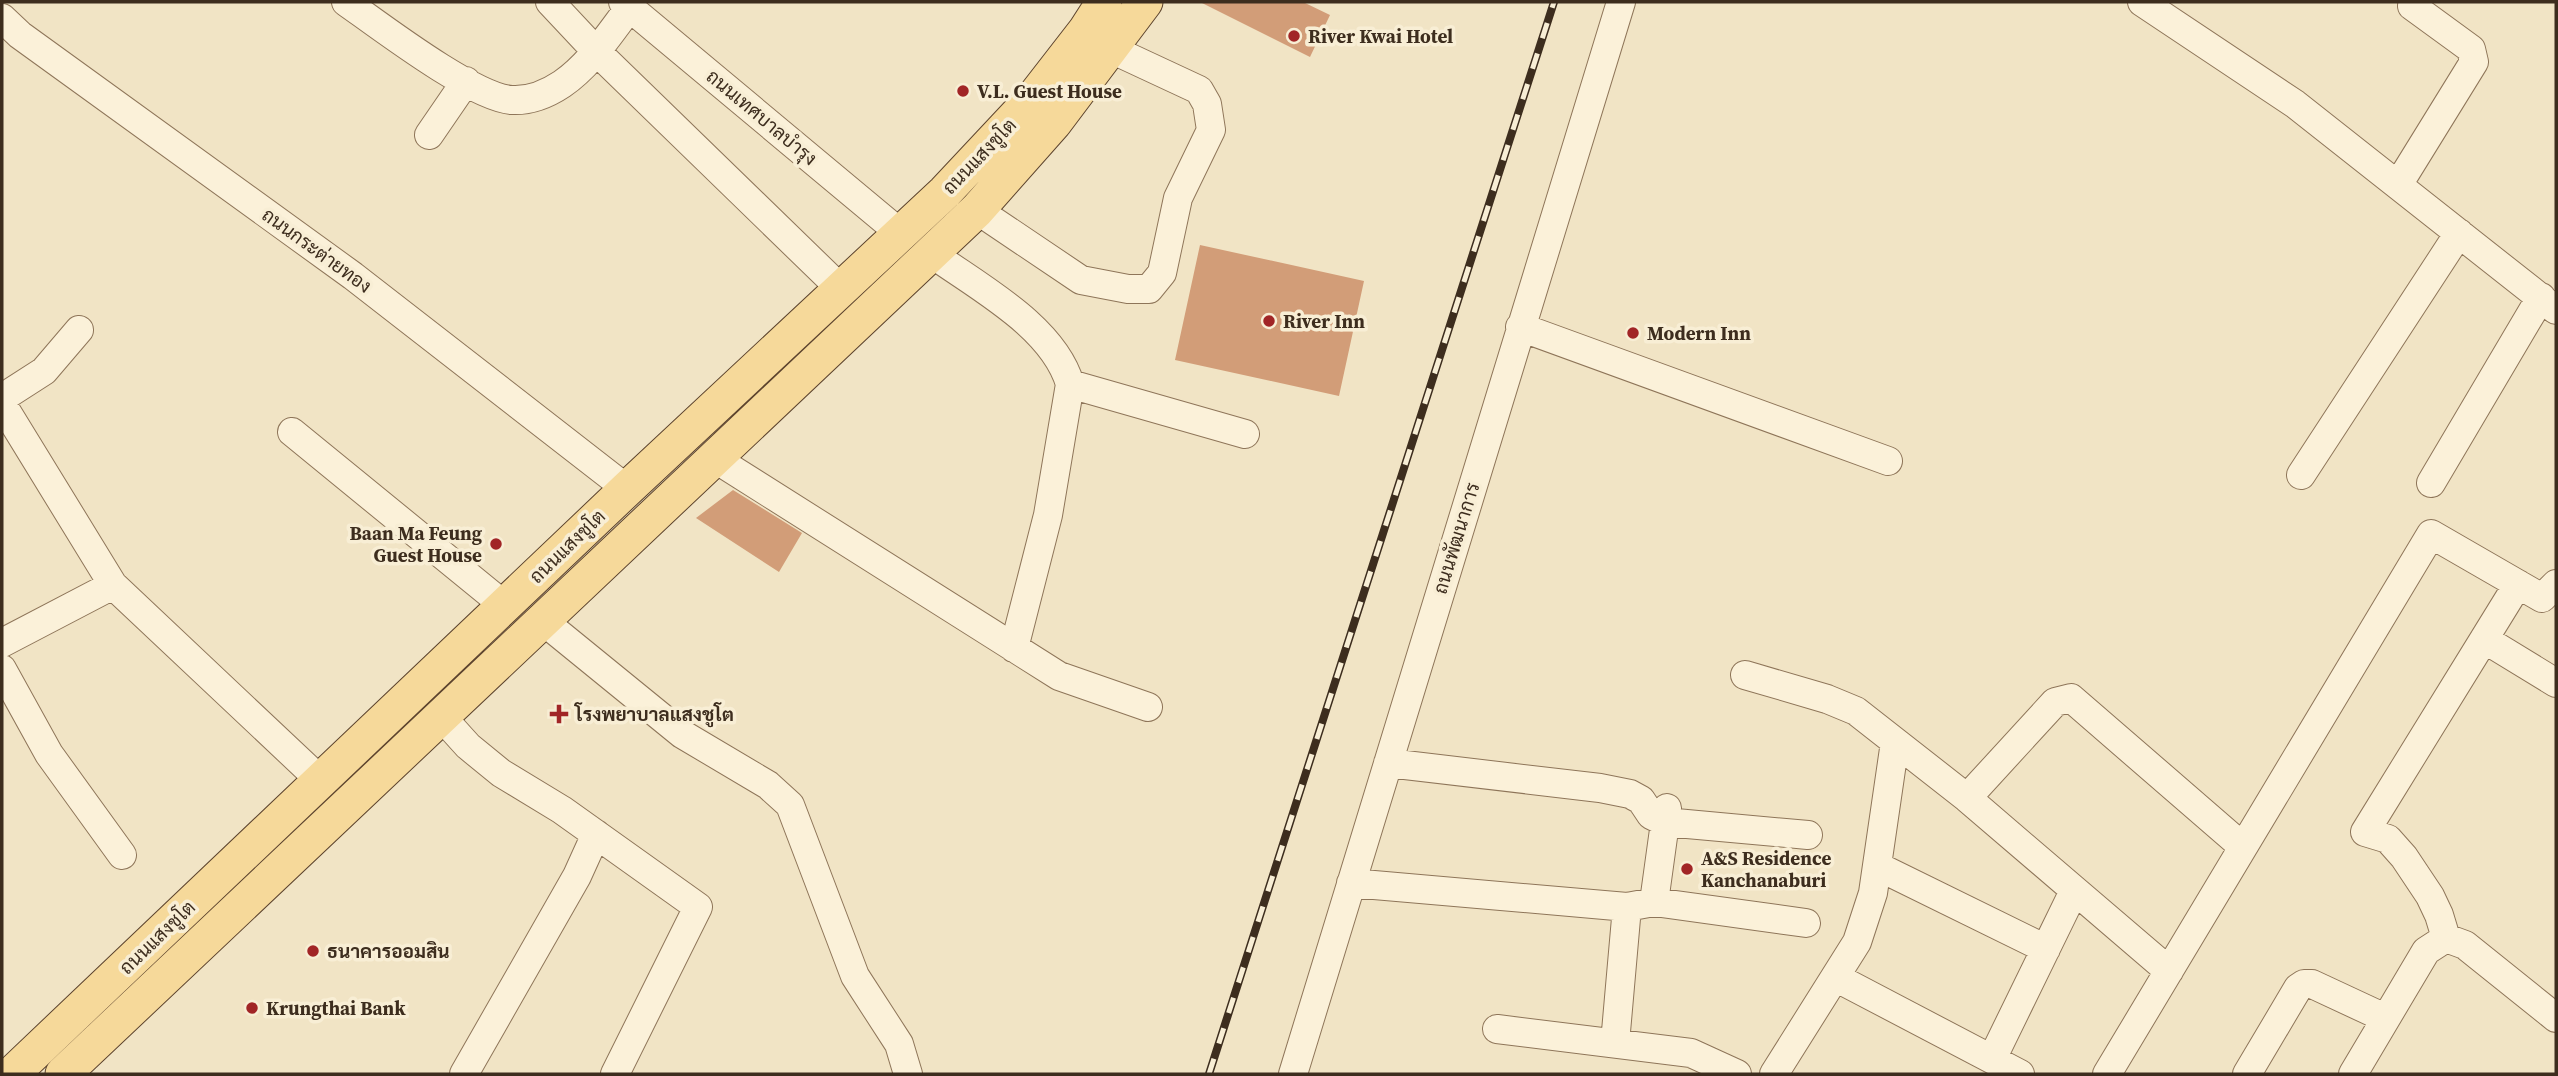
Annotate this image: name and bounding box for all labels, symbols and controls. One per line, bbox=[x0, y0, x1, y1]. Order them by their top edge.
place label: River Kwai Hotel bbox=[1308, 23, 1453, 49]
marker: River Kwai Hotel bbox=[1286, 28, 1302, 44]
street label: ถนนเทศบาลบำรุง bbox=[701, 63, 823, 171]
place label: V.L. Guest House bbox=[977, 78, 1122, 104]
marker: V.L. Guest House bbox=[955, 83, 971, 99]
street label: ถนนแสงชูโต bbox=[936, 112, 1022, 200]
street label: ถนนกระต่ายทอง bbox=[257, 201, 377, 299]
place label: River Inn bbox=[1283, 308, 1365, 334]
marker: River Inn bbox=[1261, 313, 1277, 329]
place label: Modern Inn bbox=[1647, 320, 1751, 346]
marker: Modern Inn bbox=[1625, 325, 1641, 341]
street label: ถนนพัฒนาการ bbox=[1427, 479, 1485, 597]
street label: ถนนแสงชูโต bbox=[523, 503, 611, 589]
place label: Baan Ma Feung Guest House bbox=[349, 520, 483, 568]
marker: Baan Ma Feung Guest House bbox=[488, 536, 504, 552]
place label: โรงพยาบาลแสงชูโต bbox=[574, 701, 734, 728]
marker: โรงพยาบาลแสงชูโต bbox=[549, 704, 569, 724]
place label: A&S Residence Kanchanaburi bbox=[1701, 845, 1832, 893]
marker: A&S Residence Kanchanaburi bbox=[1679, 861, 1695, 877]
street label: ถนนแสงชูโต bbox=[113, 894, 201, 980]
place label: ธนาคารออมสิน bbox=[327, 938, 450, 964]
marker: ธนาคารออมสิน bbox=[305, 943, 321, 959]
place label: Krungthai Bank bbox=[266, 995, 406, 1021]
marker: Krungthai Bank bbox=[244, 1000, 260, 1016]

